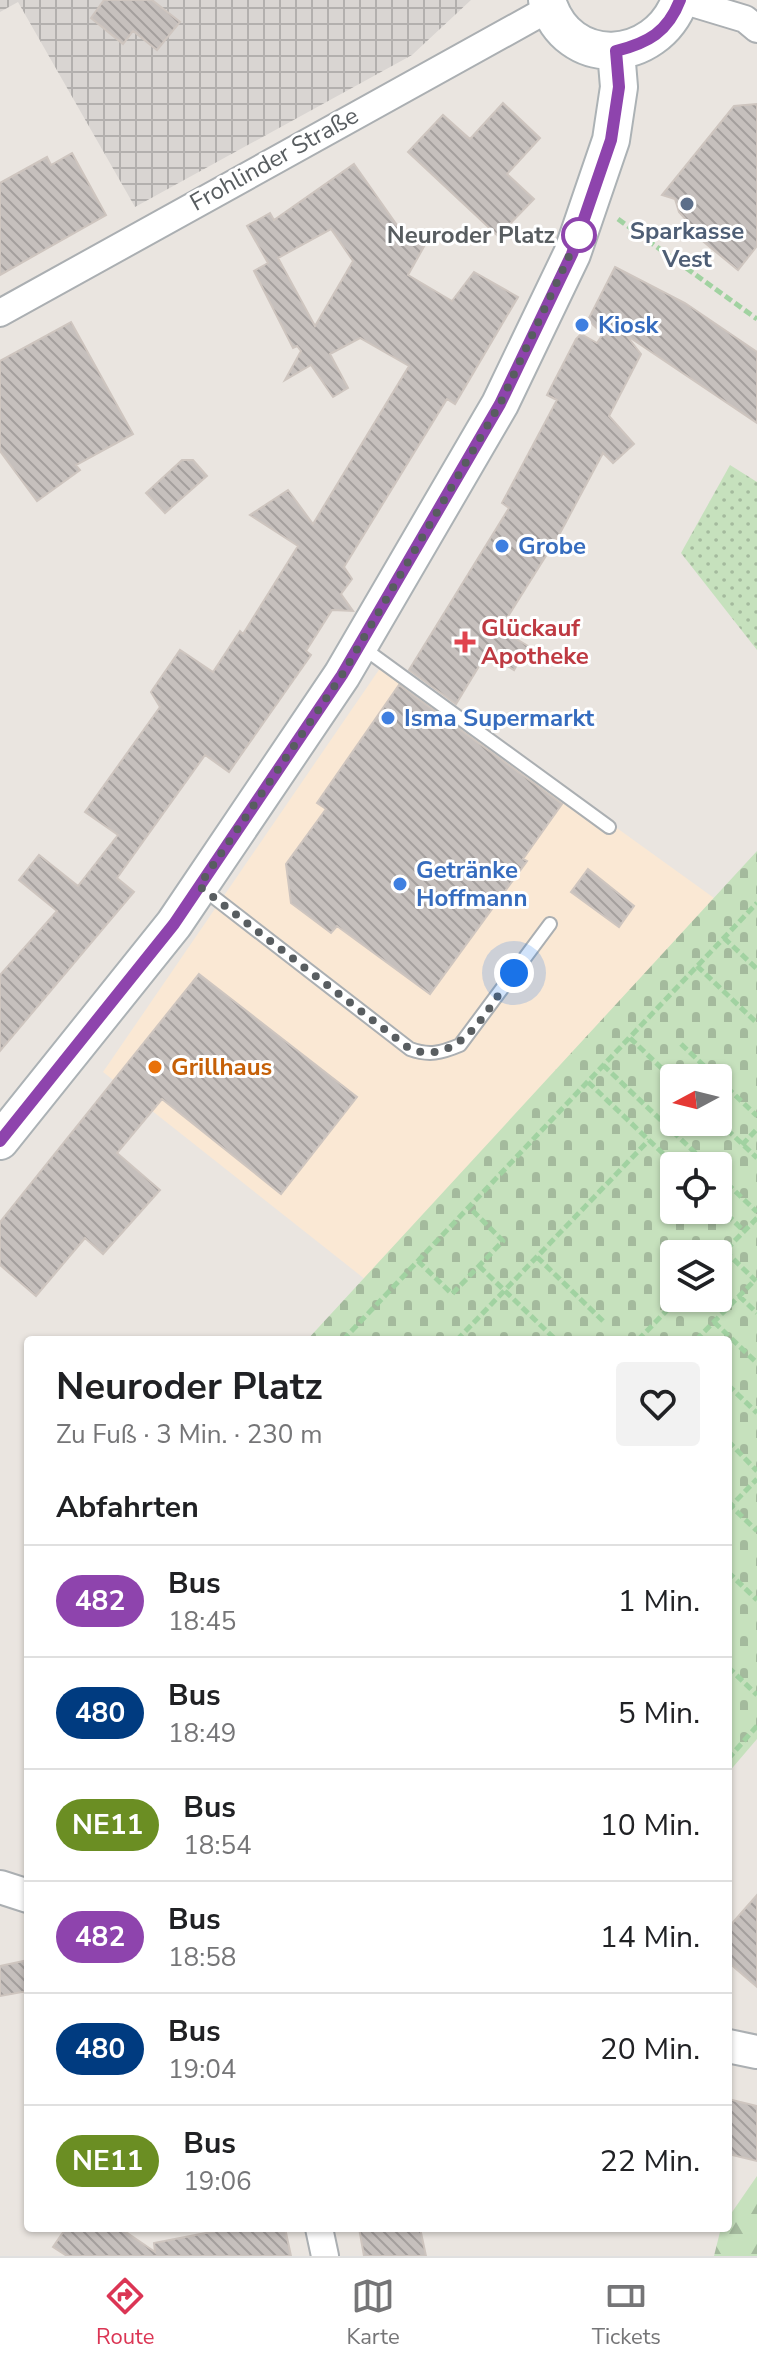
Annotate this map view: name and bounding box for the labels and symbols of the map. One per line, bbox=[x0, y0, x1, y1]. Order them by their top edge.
street label: Frohlinder Straße bbox=[184, 99, 364, 219]
marker: Sparkasse Vest bbox=[678, 195, 696, 213]
place label: Sparkasse Vest bbox=[630, 215, 744, 275]
marker: Neuroder Platz bbox=[562, 218, 596, 252]
place label: Neuroder Platz bbox=[387, 219, 555, 251]
place label: Kiosk bbox=[598, 309, 660, 341]
marker: Kiosk bbox=[573, 316, 591, 334]
place label: Grobe bbox=[518, 530, 586, 562]
marker: Grobe bbox=[493, 537, 511, 555]
place label: Glückauf Apotheke bbox=[481, 612, 589, 672]
marker: Glückauf Apotheke bbox=[456, 633, 474, 651]
place label: Isma Supermarkt bbox=[404, 702, 595, 734]
marker: Isma Supermarkt bbox=[379, 709, 397, 727]
place label: Getränke Hoffmann bbox=[416, 854, 527, 914]
marker: Getränke Hoffmann bbox=[391, 875, 409, 893]
your location bbox=[494, 953, 534, 993]
place label: Grillhaus bbox=[171, 1051, 272, 1083]
marker: Grillhaus bbox=[146, 1058, 164, 1076]
north arrow bbox=[660, 1064, 732, 1136]

